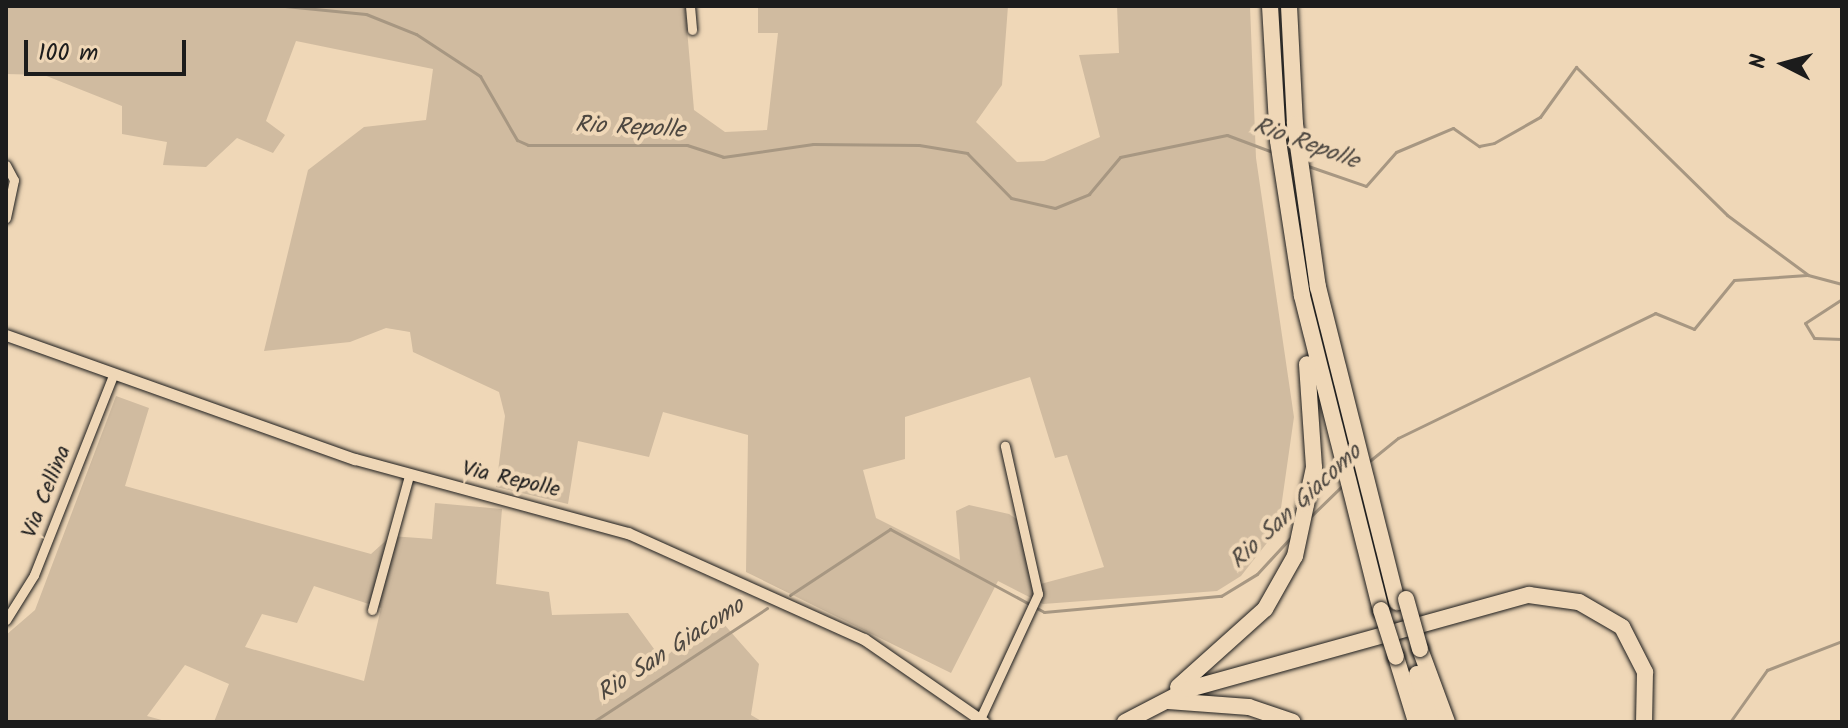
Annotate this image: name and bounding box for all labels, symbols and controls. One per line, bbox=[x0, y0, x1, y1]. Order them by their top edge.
scale bar bbox=[28, 24, 190, 74]
north arrow bbox=[1744, 24, 1824, 104]
text: 100 m bbox=[38, 34, 98, 73]
text: N bbox=[1742, 53, 1778, 70]
water label: Rio Repolle bbox=[574, 111, 686, 145]
water label: Rio Repolle bbox=[1249, 112, 1363, 176]
water label: Rio San Giacomo bbox=[1224, 439, 1368, 575]
street label: Via Cellina bbox=[17, 442, 77, 542]
street label: Via Repolle bbox=[459, 456, 563, 504]
water label: Rio San Giacomo bbox=[592, 592, 750, 708]

